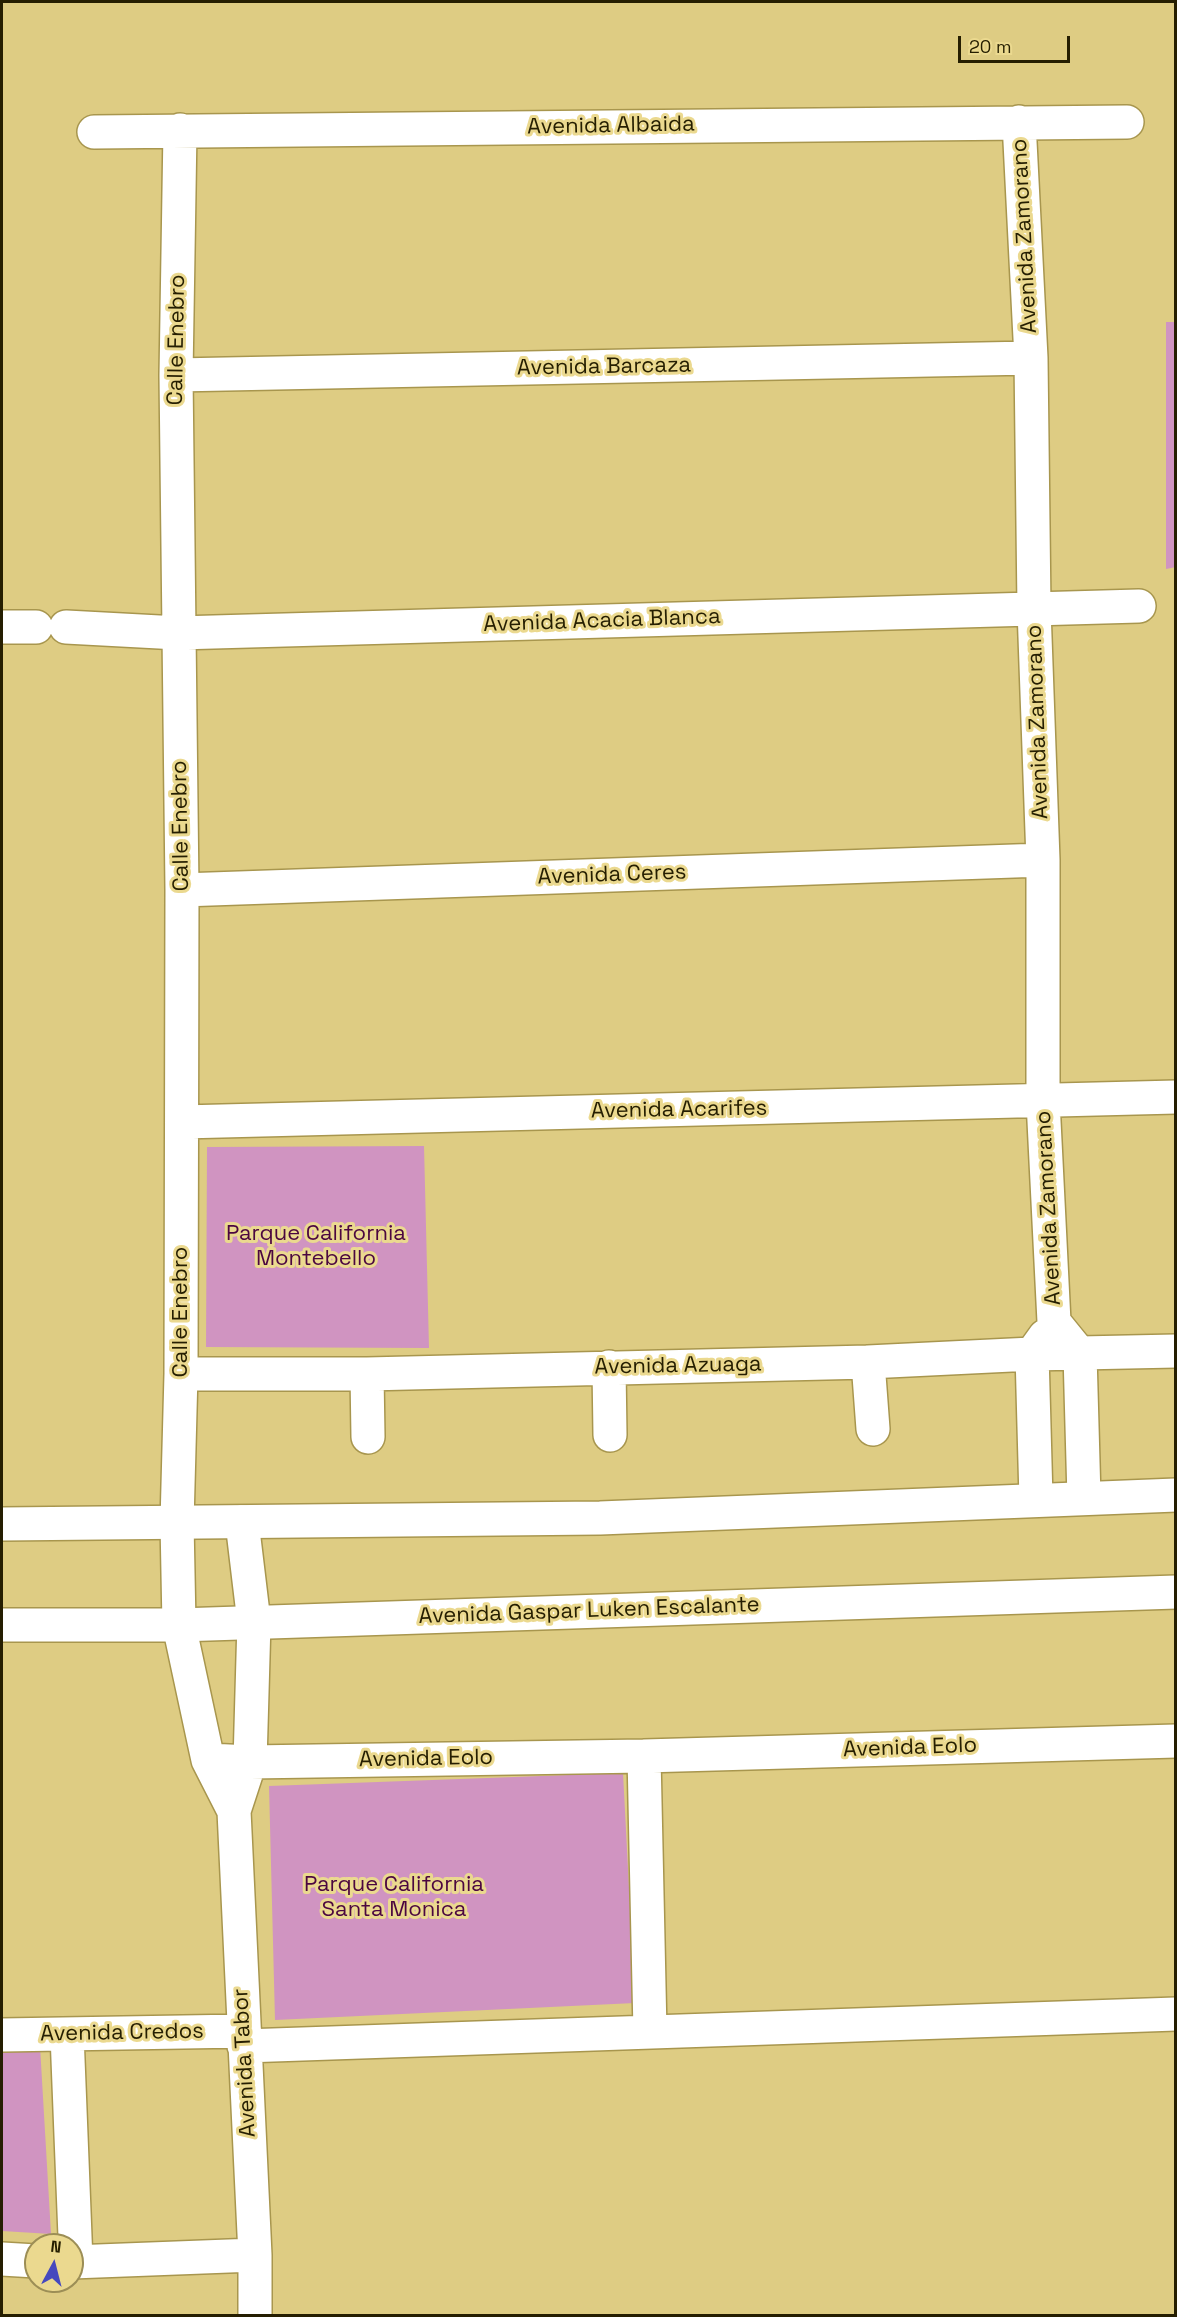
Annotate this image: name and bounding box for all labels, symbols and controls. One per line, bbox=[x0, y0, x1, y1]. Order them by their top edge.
scale bar bbox=[961, 24, 1074, 62]
text: 20 m bbox=[969, 35, 1012, 58]
street label: Avenida Albaida bbox=[527, 111, 695, 141]
street label: Avenida Zamorano bbox=[1007, 138, 1043, 334]
street label: Calle Enebro bbox=[163, 274, 191, 406]
street label: Avenida Barcaza bbox=[517, 352, 691, 382]
street label: Avenida Acacia Blanca bbox=[483, 604, 721, 638]
street label: Avenida Zamorano bbox=[1021, 624, 1055, 820]
street label: Calle Enebro bbox=[167, 760, 195, 892]
street label: Avenida Ceres bbox=[537, 859, 687, 891]
street label: Avenida Acarifes bbox=[591, 1095, 767, 1125]
street label: Avenida Zamorano bbox=[1031, 1110, 1067, 1306]
park label: Parque California Montebello bbox=[226, 1221, 406, 1272]
street label: Calle Enebro bbox=[168, 1247, 194, 1377]
street label: Avenida Azuaga bbox=[594, 1351, 762, 1381]
street label: Avenida Gaspar Luken Escalante bbox=[418, 1592, 760, 1630]
street label: Avenida Eolo bbox=[842, 1732, 978, 1764]
street label: Avenida Eolo bbox=[359, 1745, 493, 1773]
park label: Parque California Santa Monica bbox=[304, 1872, 484, 1924]
street label: Avenida Tabor bbox=[228, 1988, 262, 2138]
street label: Avenida Credos bbox=[40, 2018, 204, 2048]
north arrow bbox=[24, 2233, 84, 2293]
text: N bbox=[49, 2236, 63, 2258]

